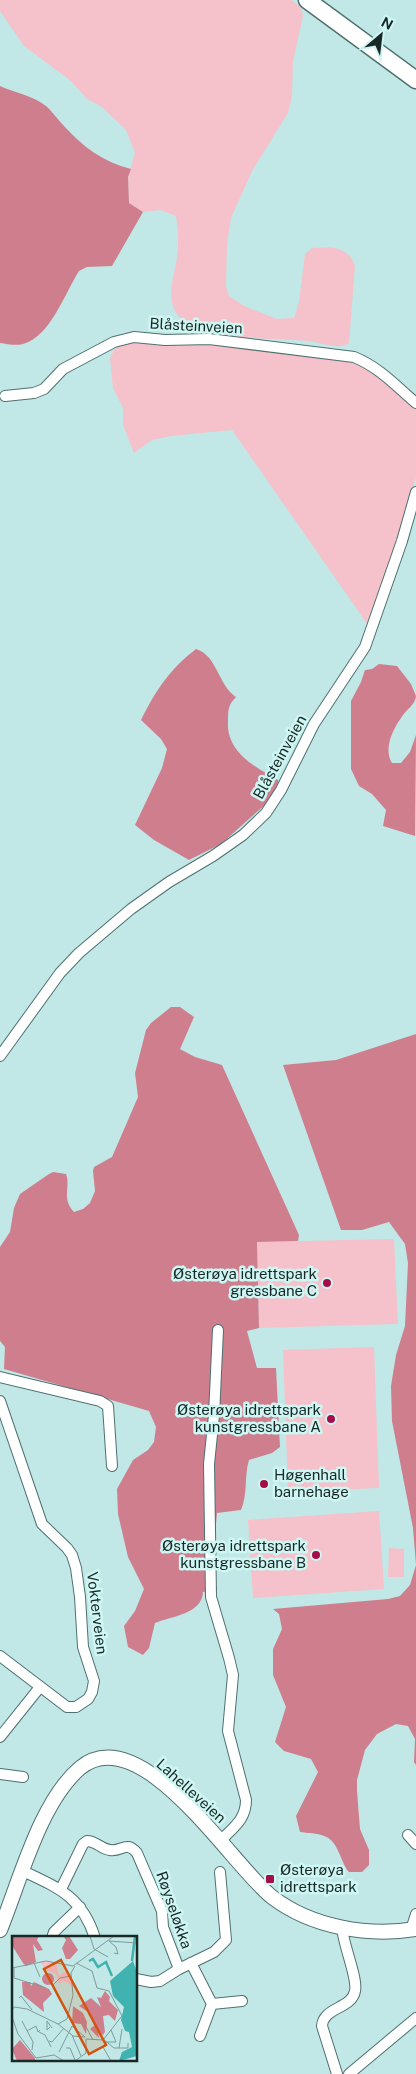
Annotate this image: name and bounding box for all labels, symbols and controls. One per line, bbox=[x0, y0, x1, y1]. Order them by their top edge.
north arrow bbox=[356, 10, 406, 60]
text: N bbox=[379, 14, 396, 33]
street label: Blåsteinveien bbox=[149, 315, 243, 336]
street label: Blåsteinveien bbox=[250, 712, 310, 802]
place label: Østerøya idrettspark gressbane C bbox=[173, 1265, 317, 1299]
marker: Østerøya idrettspark gressbane C bbox=[321, 1277, 333, 1289]
place label: Østerøya idrettspark kunstgressbane A bbox=[177, 1401, 321, 1435]
marker: Østerøya idrettspark kunstgressbane A bbox=[325, 1413, 337, 1425]
place label: Høgenhall barnehage bbox=[274, 1466, 349, 1500]
marker: Høgenhall barnehage bbox=[258, 1478, 270, 1490]
place label: Østerøya idrettspark kunstgressbane B bbox=[162, 1537, 306, 1571]
marker: Østerøya idrettspark kunstgressbane B bbox=[310, 1549, 322, 1561]
street label: Vokterveien bbox=[84, 1571, 111, 1655]
street label: Lahelleveien bbox=[153, 1755, 230, 1826]
place label: Østerøya idrettspark bbox=[280, 1861, 357, 1895]
street label: Røyseløkka bbox=[153, 1869, 196, 1951]
marker: Østerøya idrettspark bbox=[264, 1873, 276, 1885]
inset map bbox=[12, 1936, 138, 2062]

